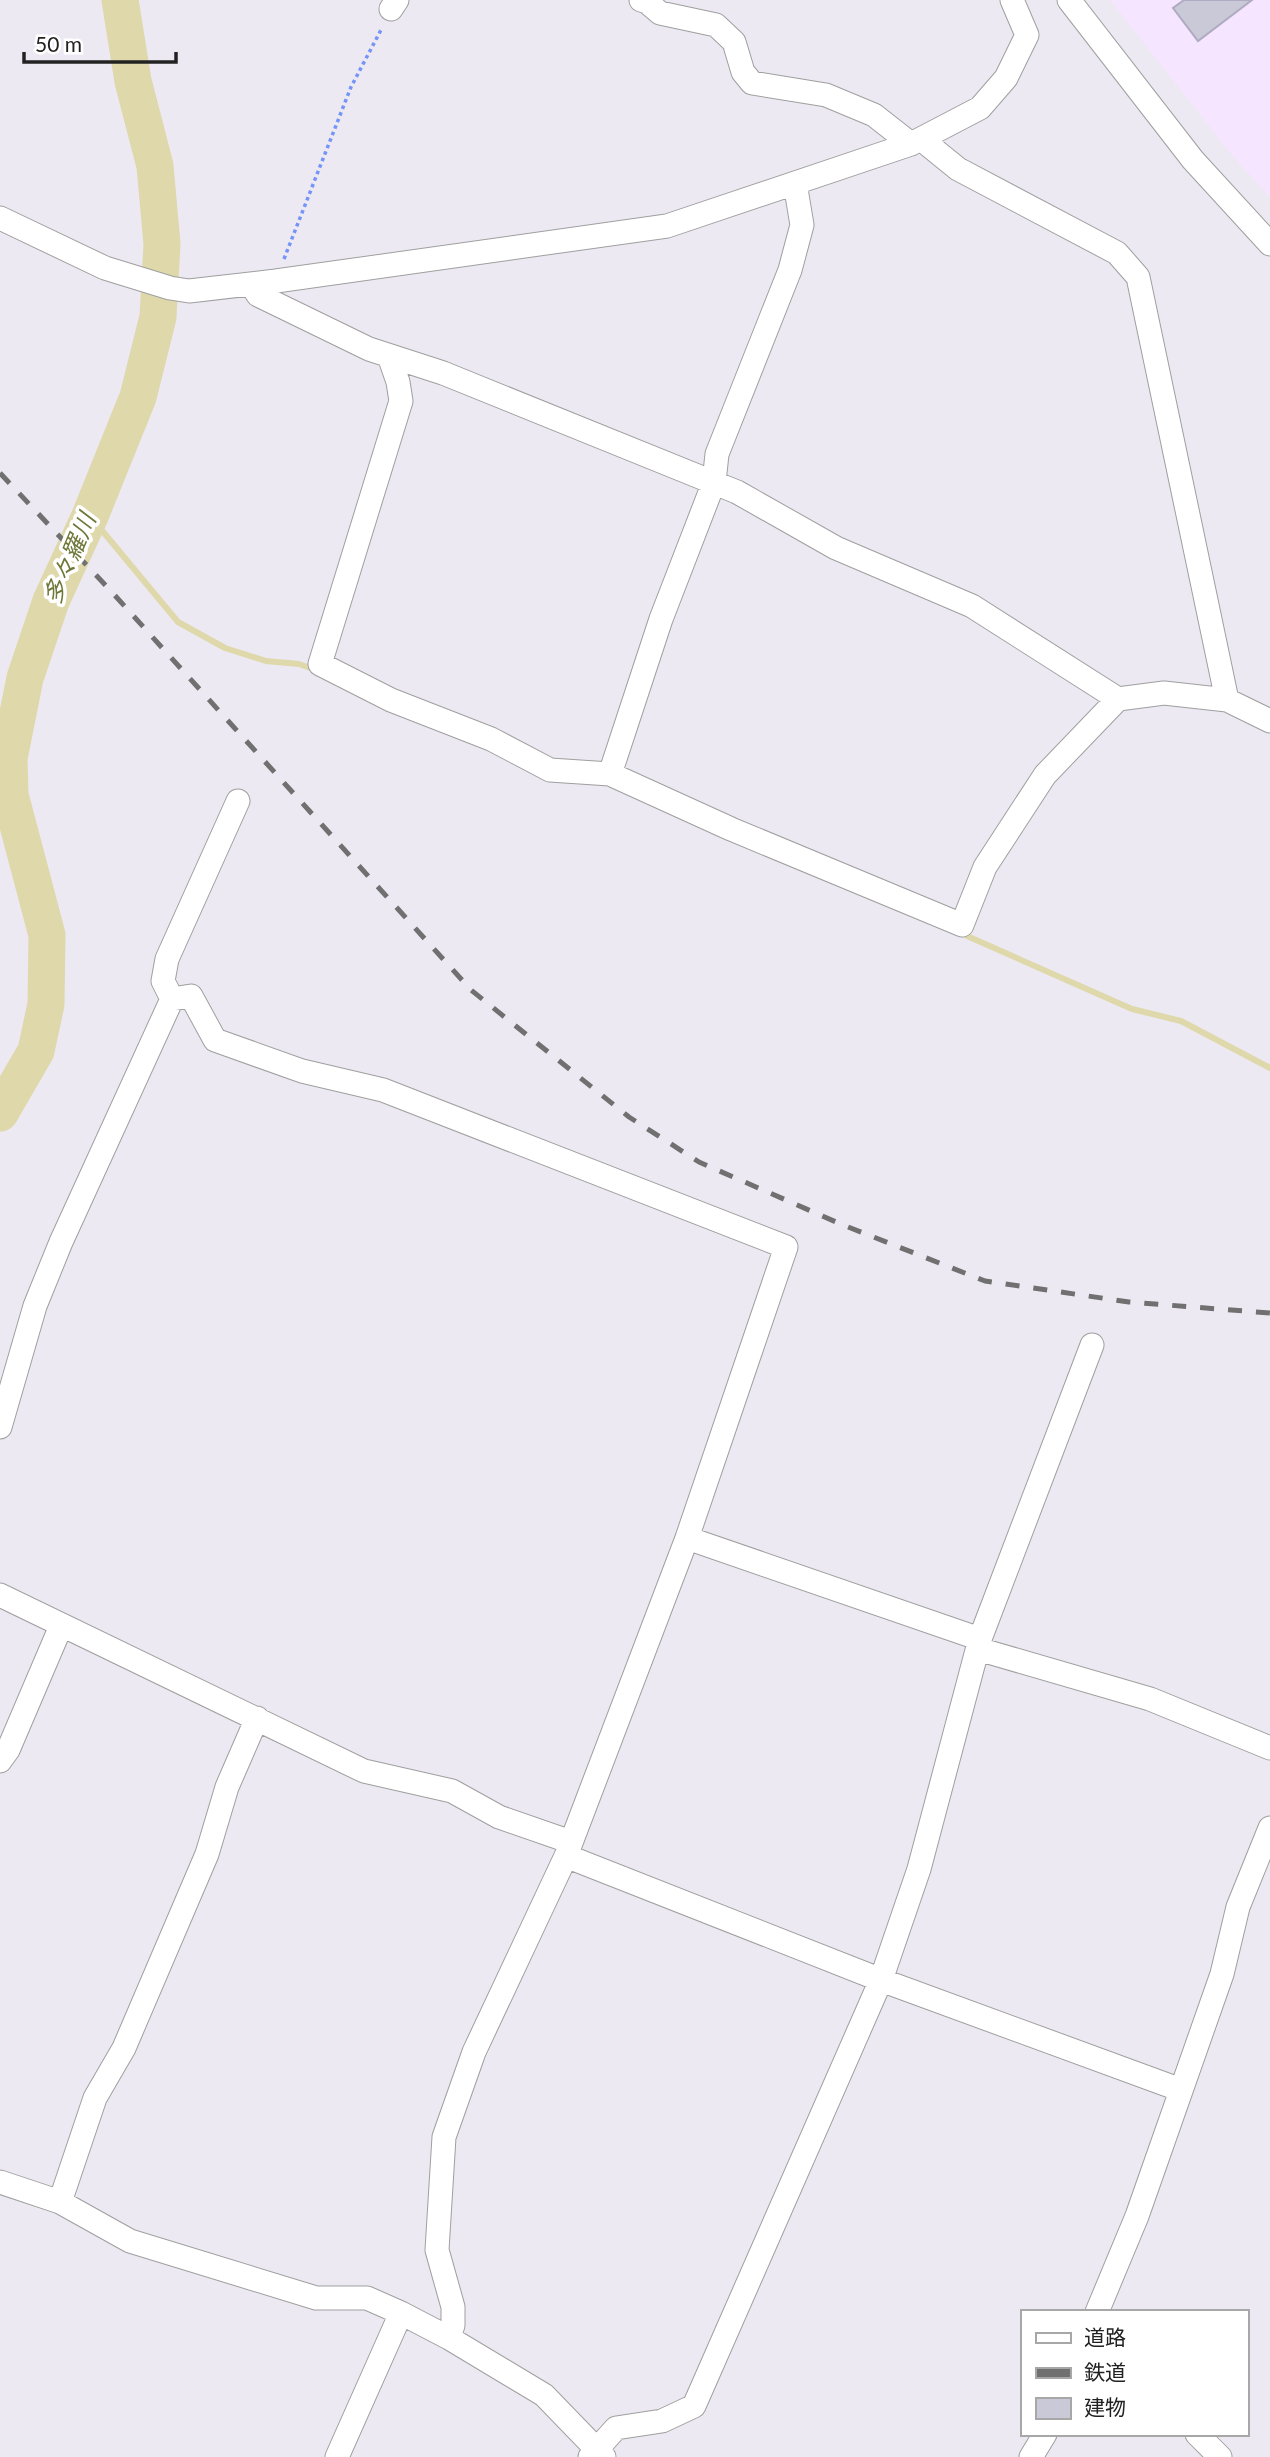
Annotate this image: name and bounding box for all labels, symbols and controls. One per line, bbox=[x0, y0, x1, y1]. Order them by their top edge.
scale bar bbox=[24, 21, 177, 65]
text: 50 m bbox=[35, 31, 82, 56]
water label: 多々羅川 bbox=[37, 506, 102, 608]
legend bbox=[1021, 2310, 1249, 2436]
text: 道路 bbox=[1084, 2324, 1126, 2349]
text: 鉄道 bbox=[1084, 2359, 1126, 2384]
text: 建物 bbox=[1084, 2394, 1126, 2419]

